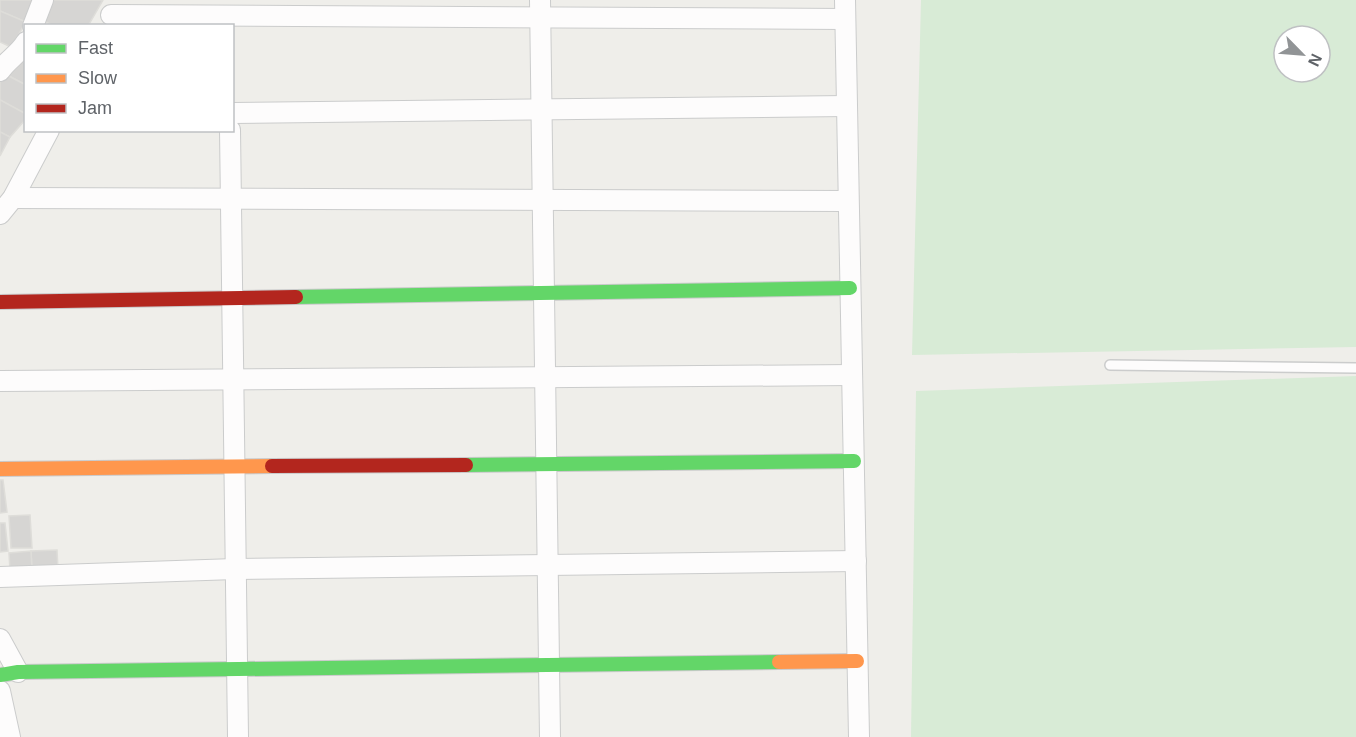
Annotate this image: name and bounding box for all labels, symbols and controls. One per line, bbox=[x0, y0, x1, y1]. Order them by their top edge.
legend bbox=[24, 24, 234, 132]
north arrow bbox=[1272, 24, 1332, 84]
text: Fast bbox=[78, 38, 113, 58]
text: N bbox=[1305, 51, 1325, 69]
text: Slow bbox=[78, 68, 118, 88]
text: Jam bbox=[78, 98, 112, 118]

